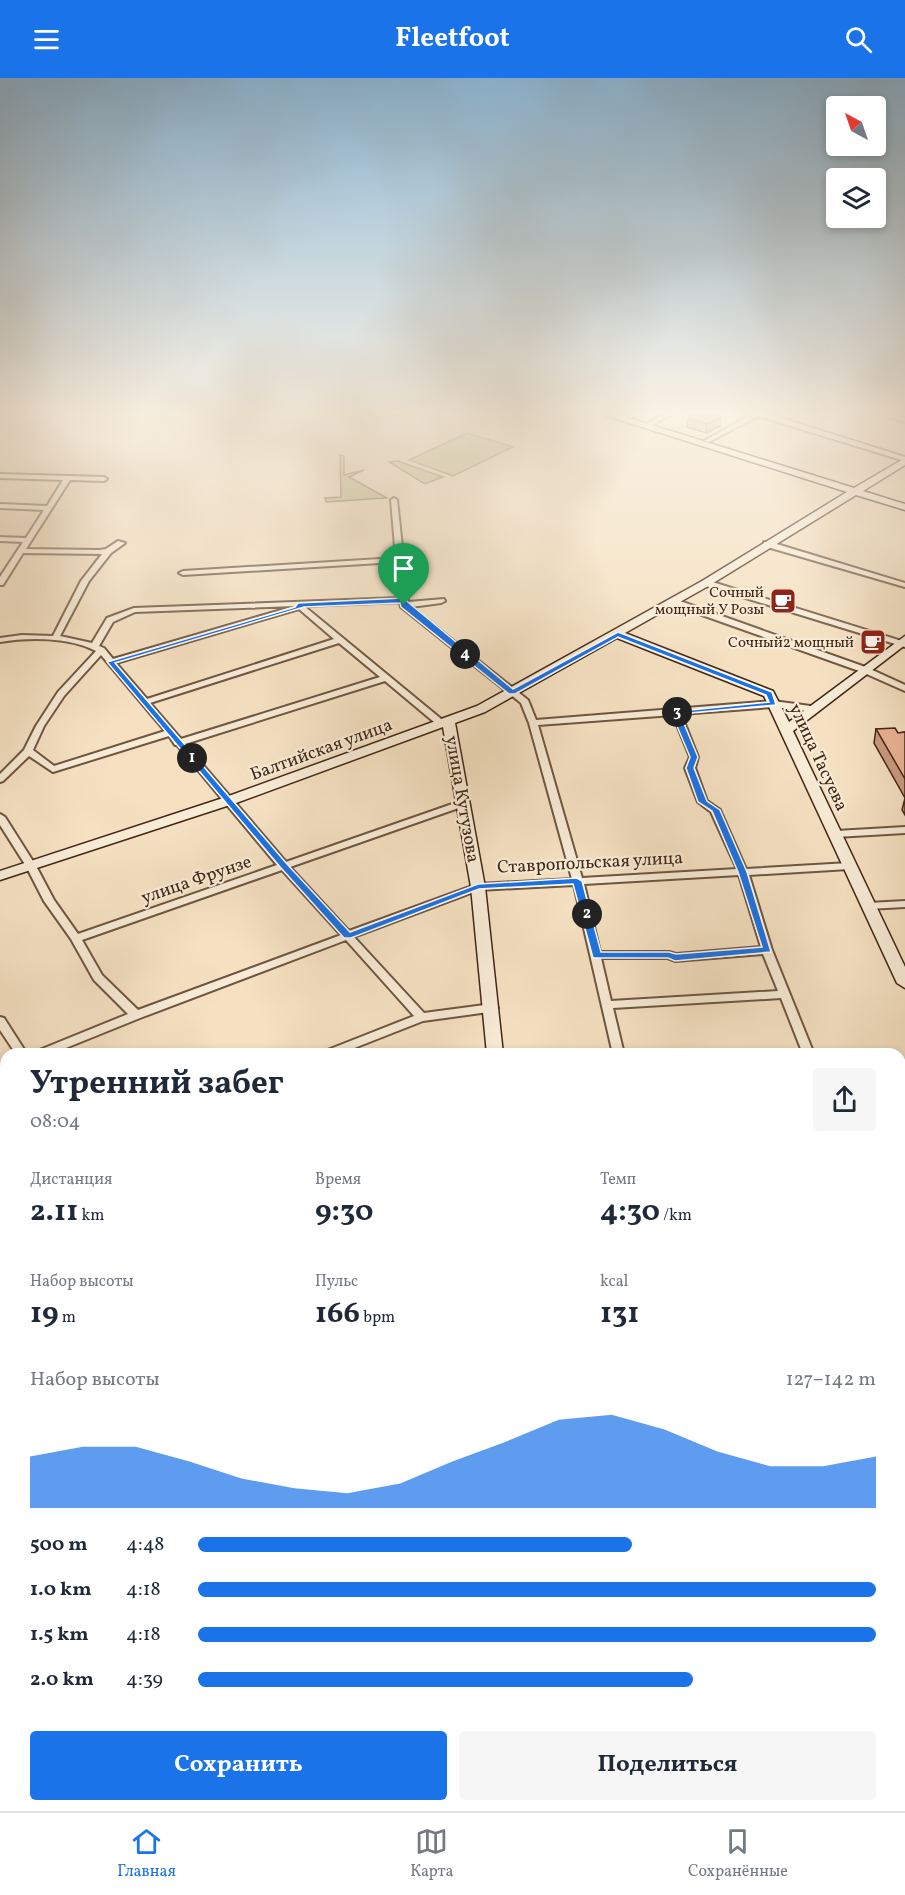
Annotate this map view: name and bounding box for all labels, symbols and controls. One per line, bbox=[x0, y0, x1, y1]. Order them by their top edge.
text: Fleetfoot bbox=[395, 20, 510, 58]
icon: menu bbox=[30, 23, 63, 56]
icon: search bbox=[842, 23, 875, 56]
north arrow bbox=[826, 96, 886, 156]
map controls bbox=[826, 96, 886, 228]
button: layers bbox=[826, 168, 886, 228]
pin bbox=[378, 543, 429, 605]
icon: arrive bbox=[387, 552, 420, 585]
place label: Сочный мощный У Розы bbox=[655, 583, 764, 621]
cafe icon: Сочный мощный У Розы bbox=[768, 586, 798, 616]
cafe icon: Сочный2 мощный bbox=[858, 627, 888, 657]
place label: Сочный2 мощный bbox=[728, 633, 854, 654]
pin: 4 bbox=[450, 639, 480, 669]
text: 4 bbox=[460, 643, 470, 665]
pin: 3 bbox=[662, 697, 692, 727]
street label: улица Тасуева bbox=[782, 700, 853, 815]
text: 3 bbox=[673, 701, 681, 723]
street label: Балтийская улица bbox=[247, 713, 396, 788]
street label: улица Кутузова bbox=[438, 734, 485, 865]
pin: 1 bbox=[177, 743, 207, 773]
text: 1 bbox=[189, 747, 195, 769]
street label: Ставропольская улица bbox=[497, 846, 684, 881]
street label: улица Фрунзе bbox=[138, 850, 255, 911]
pin: 2 bbox=[572, 899, 602, 929]
text: 2 bbox=[583, 903, 591, 925]
text: Утренний забег bbox=[30, 1062, 284, 1108]
button: share bbox=[813, 1068, 876, 1131]
text: 08:04 bbox=[30, 1108, 80, 1136]
text: Дистанция bbox=[30, 1169, 112, 1191]
text: Время bbox=[315, 1169, 361, 1191]
text: Темп bbox=[600, 1169, 636, 1191]
text: 2.11 bbox=[30, 1191, 78, 1233]
text: 9:30 bbox=[315, 1191, 373, 1233]
text: 4:30 bbox=[600, 1191, 660, 1233]
text: km bbox=[78, 1205, 104, 1227]
text: /km bbox=[660, 1205, 692, 1227]
text: Набор высоты bbox=[30, 1271, 134, 1293]
text: Пульс bbox=[315, 1271, 358, 1293]
text: kcal bbox=[600, 1271, 628, 1293]
text: 19 bbox=[30, 1293, 59, 1335]
text: 166 bbox=[315, 1293, 360, 1335]
text: 131 bbox=[600, 1293, 639, 1335]
text: m bbox=[59, 1307, 76, 1329]
text: bpm bbox=[360, 1307, 395, 1329]
text: Набор высоты bbox=[30, 1366, 160, 1394]
text: 127–142 m bbox=[786, 1366, 876, 1394]
text: 500 m bbox=[30, 1531, 88, 1559]
text: 4:48 bbox=[126, 1531, 164, 1559]
text: 1.0 km bbox=[30, 1576, 92, 1604]
text: 4:18 bbox=[126, 1576, 161, 1604]
text: 1.5 km bbox=[30, 1621, 89, 1649]
text: 4:18 bbox=[126, 1621, 161, 1649]
text: 2.0 km bbox=[30, 1666, 94, 1694]
text: 4:39 bbox=[126, 1666, 163, 1694]
button: Сохранить bbox=[30, 1731, 447, 1800]
button: Поделиться bbox=[459, 1731, 876, 1800]
tab: Главная bbox=[117, 1825, 176, 1883]
tab: Карта bbox=[410, 1825, 454, 1883]
tab: Сохранённые bbox=[688, 1825, 788, 1883]

